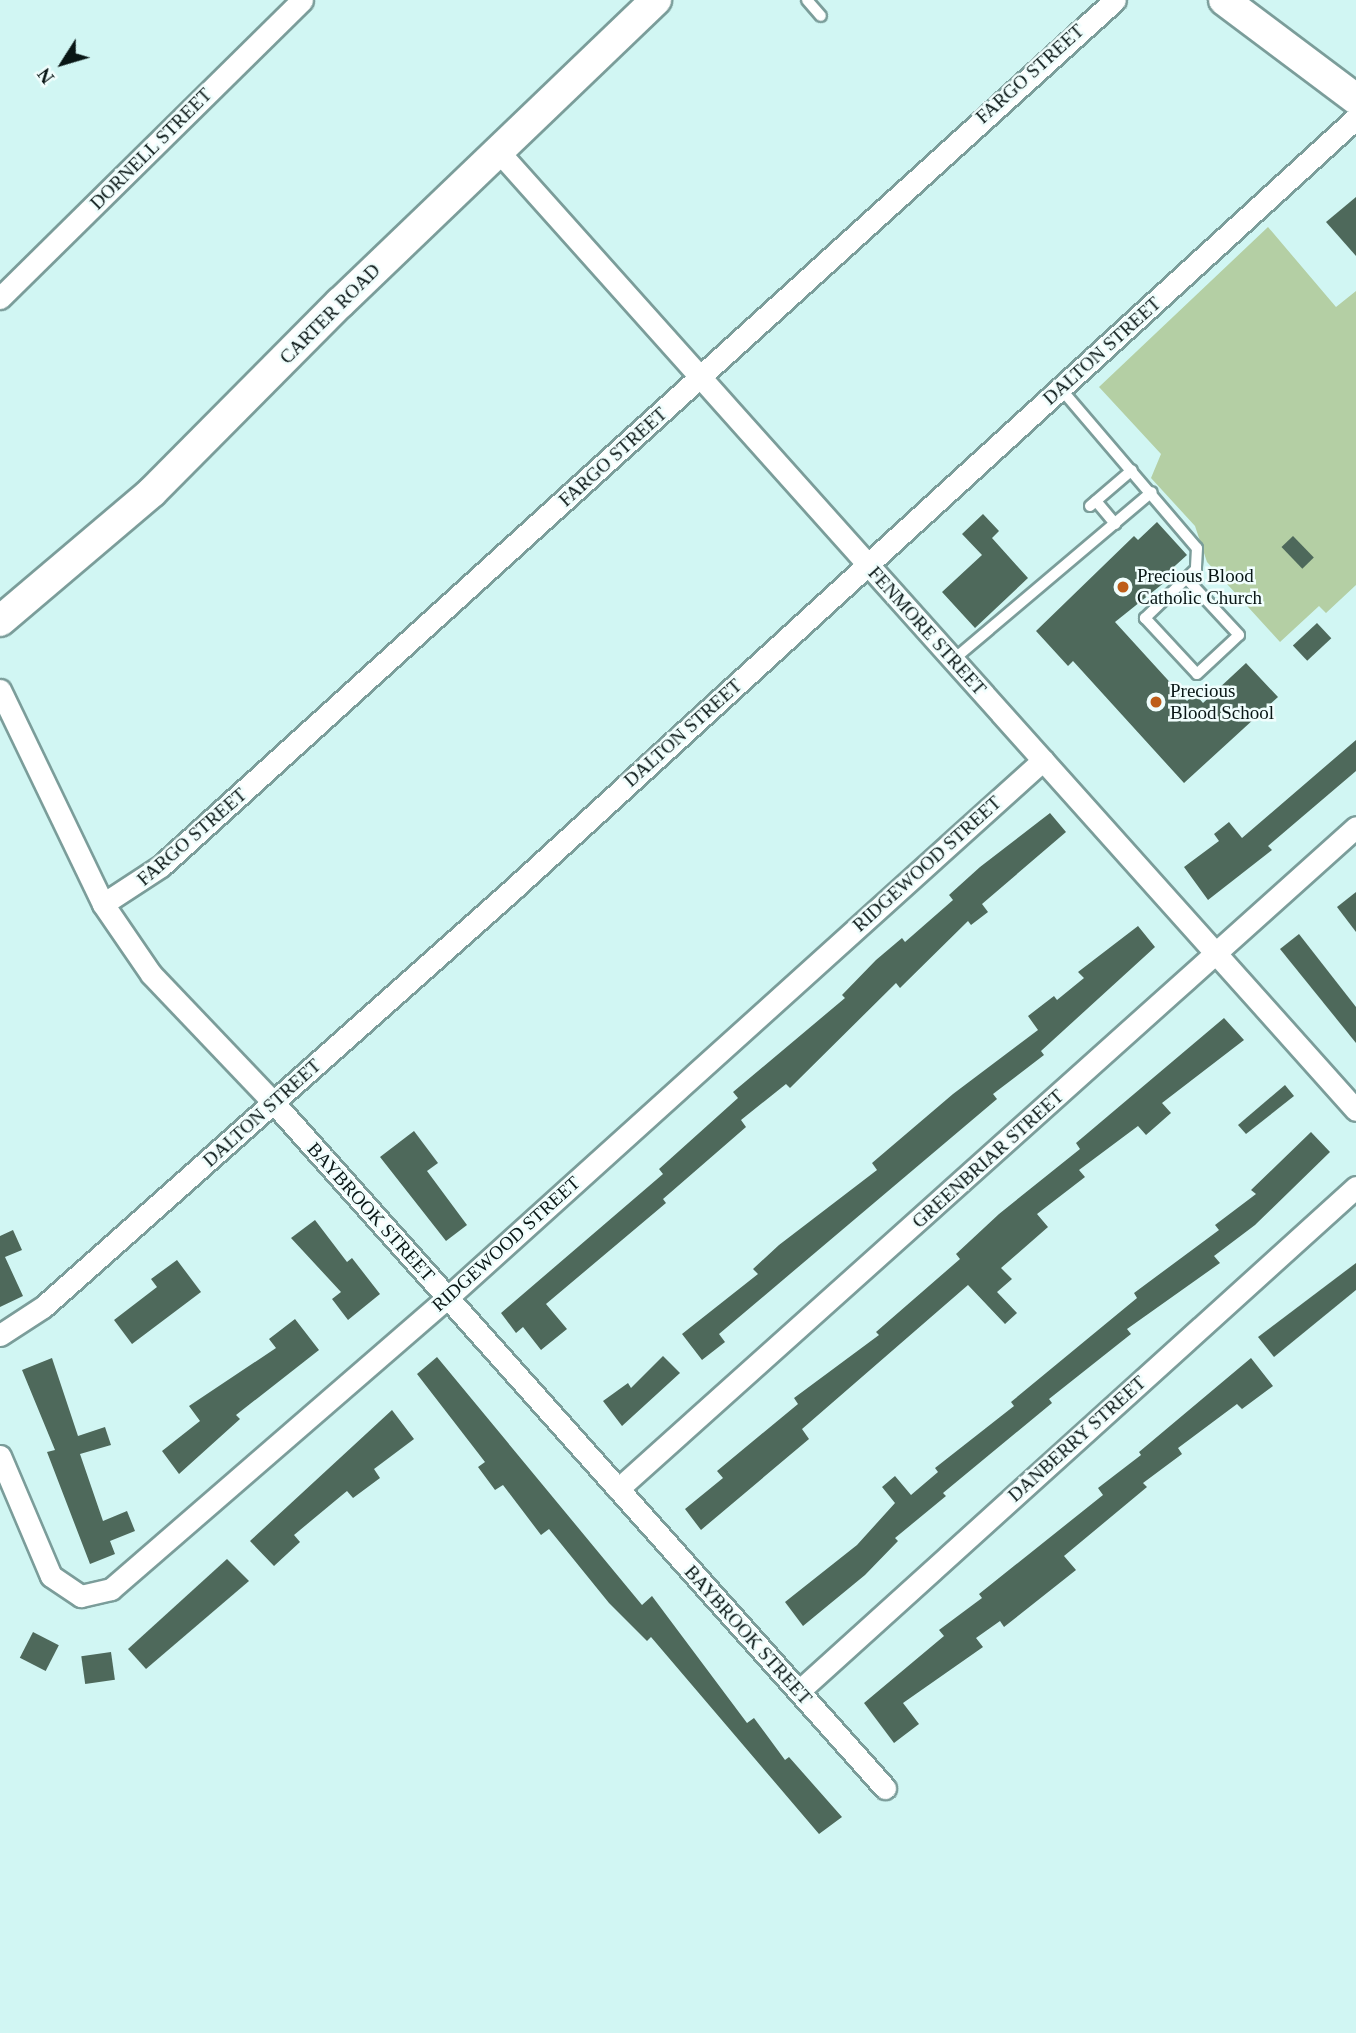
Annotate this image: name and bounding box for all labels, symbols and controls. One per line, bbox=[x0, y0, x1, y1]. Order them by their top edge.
street label: FARGO STREET bbox=[971, 20, 1089, 128]
north arrow bbox=[28, 28, 98, 98]
text: N bbox=[33, 64, 58, 88]
street label: DORNELL STREET bbox=[85, 83, 217, 215]
street label: CARTER ROAD bbox=[275, 259, 385, 369]
street label: DALTON STREET bbox=[1038, 292, 1166, 410]
street label: FARGO STREET bbox=[554, 403, 672, 511]
street label: FENMORE STREET bbox=[863, 562, 991, 700]
place label: Precious Blood Catholic Church bbox=[1137, 565, 1262, 609]
marker: Precious Blood Catholic Church bbox=[1115, 579, 1131, 595]
street label: DALTON STREET bbox=[619, 674, 747, 792]
place label: Precious Blood School bbox=[1170, 680, 1274, 724]
marker: Precious Blood School bbox=[1148, 694, 1164, 710]
street label: FARGO STREET bbox=[133, 783, 251, 891]
street label: RIDGEWOOD STREET bbox=[848, 791, 1006, 937]
street label: DALTON STREET bbox=[198, 1054, 326, 1172]
street label: GREENBRIAR STREET bbox=[908, 1085, 1068, 1233]
street label: BAYBROOK STREET bbox=[303, 1138, 439, 1286]
street label: RIDGEWOOD STREET bbox=[427, 1171, 585, 1317]
street label: DANBERRY STREET bbox=[1003, 1371, 1151, 1507]
street label: BAYBROOK STREET bbox=[680, 1561, 816, 1709]

